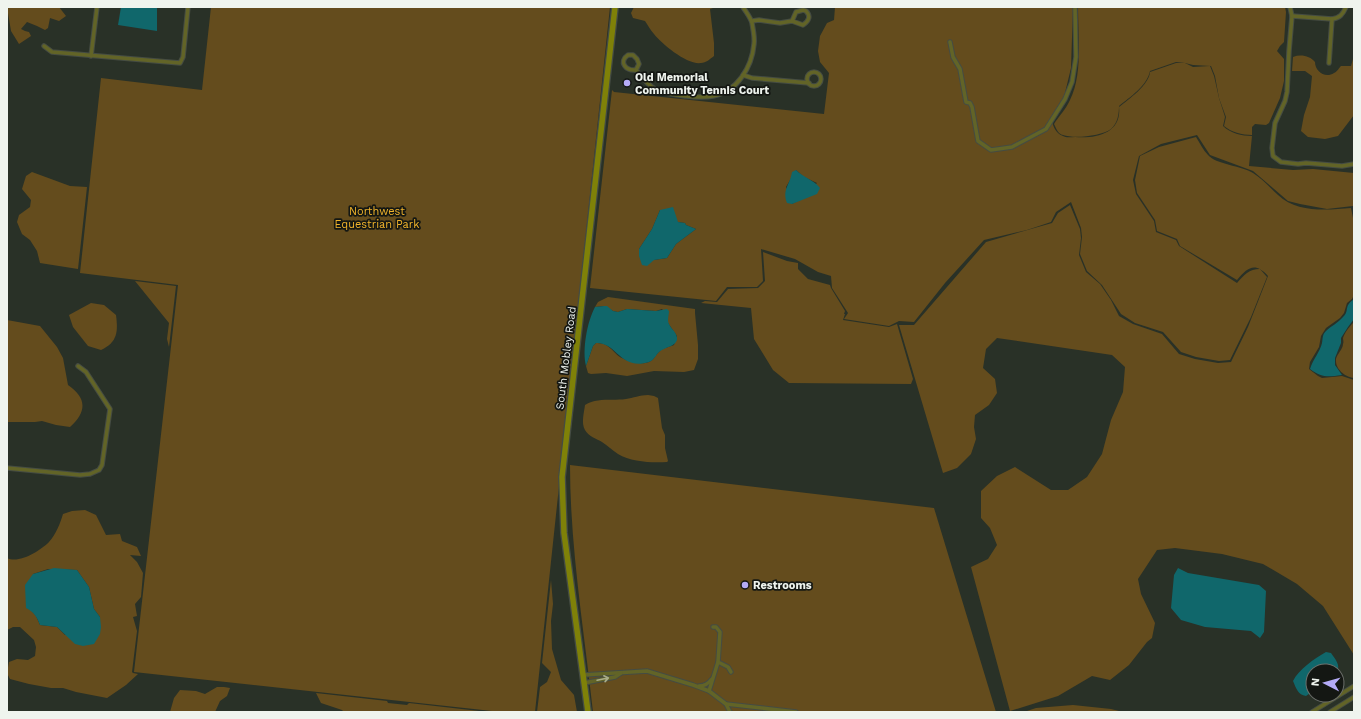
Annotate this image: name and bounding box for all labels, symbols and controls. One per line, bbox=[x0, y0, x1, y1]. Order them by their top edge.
place label: Old Memorial Community Tennis Court bbox=[635, 71, 769, 97]
marker: Old Memorial Community Tennis Court bbox=[622, 78, 632, 88]
park label: Northwest Equestrian Park bbox=[334, 205, 420, 231]
street label: South Mobley Road bbox=[553, 306, 579, 410]
place label: Restrooms bbox=[753, 579, 812, 592]
marker: Restrooms bbox=[740, 580, 750, 590]
north arrow bbox=[1305, 663, 1345, 703]
one-way arrow bbox=[596, 675, 609, 683]
text: N bbox=[1309, 677, 1322, 687]

